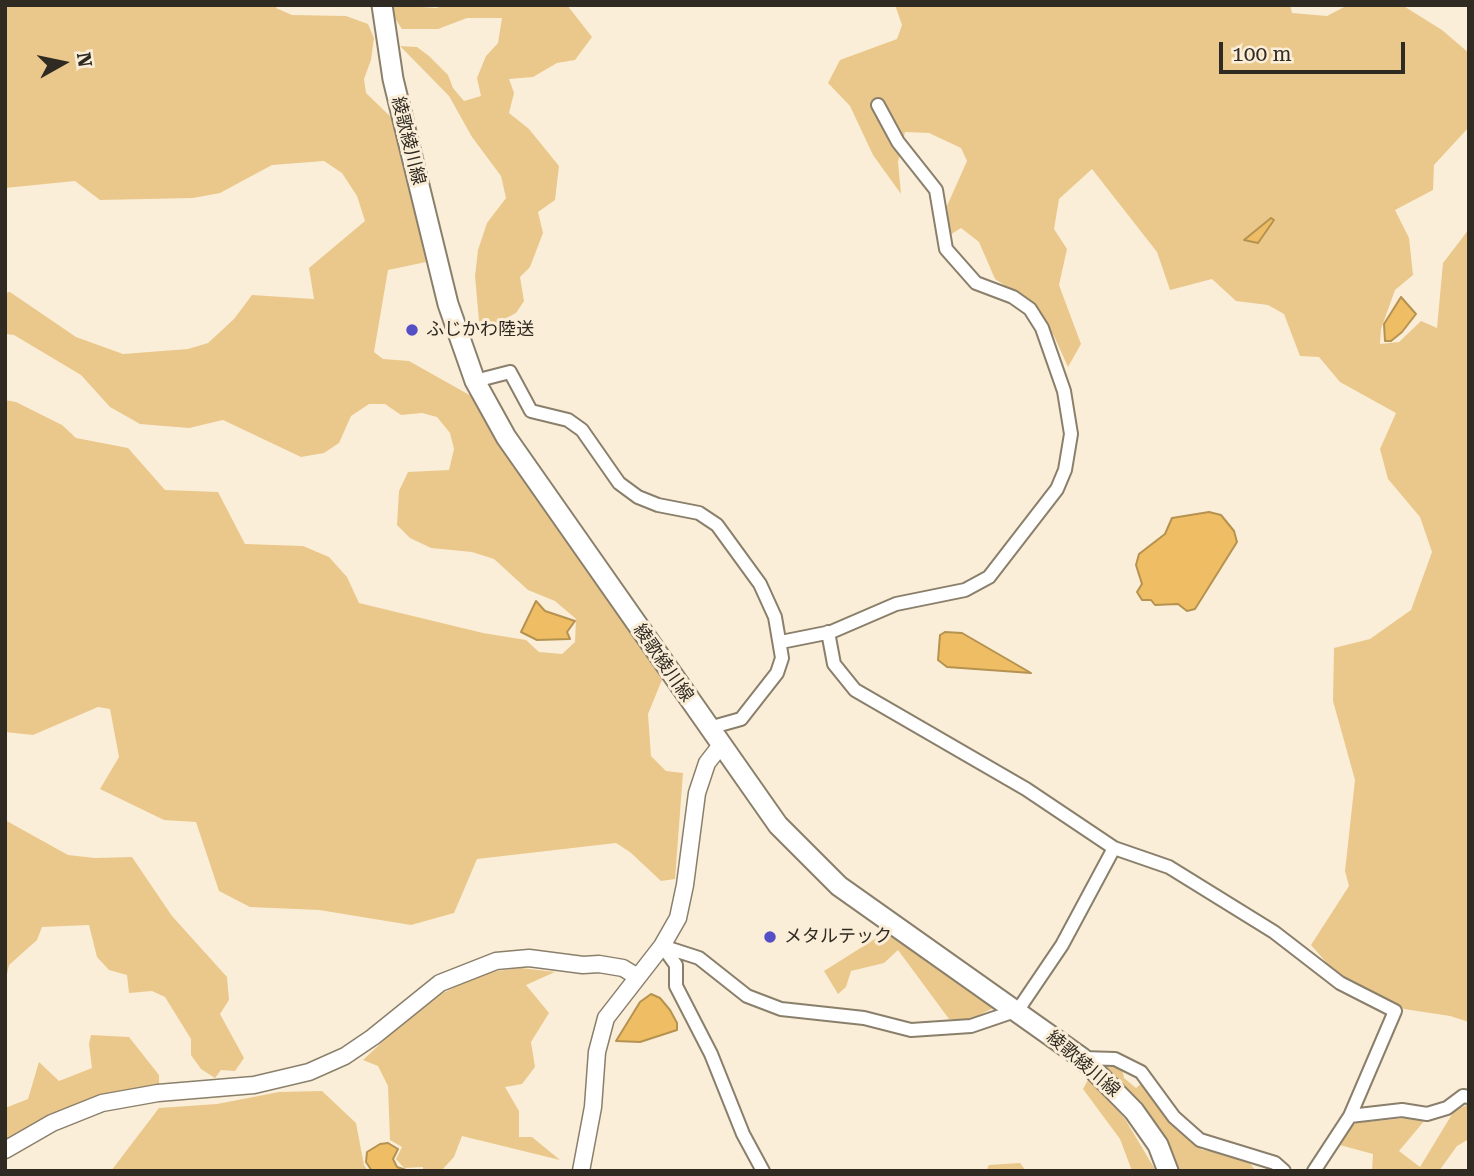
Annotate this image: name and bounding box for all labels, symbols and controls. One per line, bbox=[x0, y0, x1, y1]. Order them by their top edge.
north arrow bbox=[28, 28, 98, 98]
scale bar bbox=[1222, 28, 1408, 72]
text: 100 m bbox=[1232, 42, 1292, 66]
text: N bbox=[72, 51, 97, 69]
street label: 綾歌綾川線 bbox=[387, 95, 429, 187]
place label: ふじかわ陸送 bbox=[426, 319, 534, 341]
marker: ふじかわ陸送 bbox=[404, 322, 420, 338]
street label: 綾歌綾川線 bbox=[628, 620, 698, 706]
place label: メタルテック bbox=[784, 926, 892, 948]
marker: メタルテック bbox=[762, 929, 778, 945]
street label: 綾歌綾川線 bbox=[1042, 1026, 1124, 1102]

